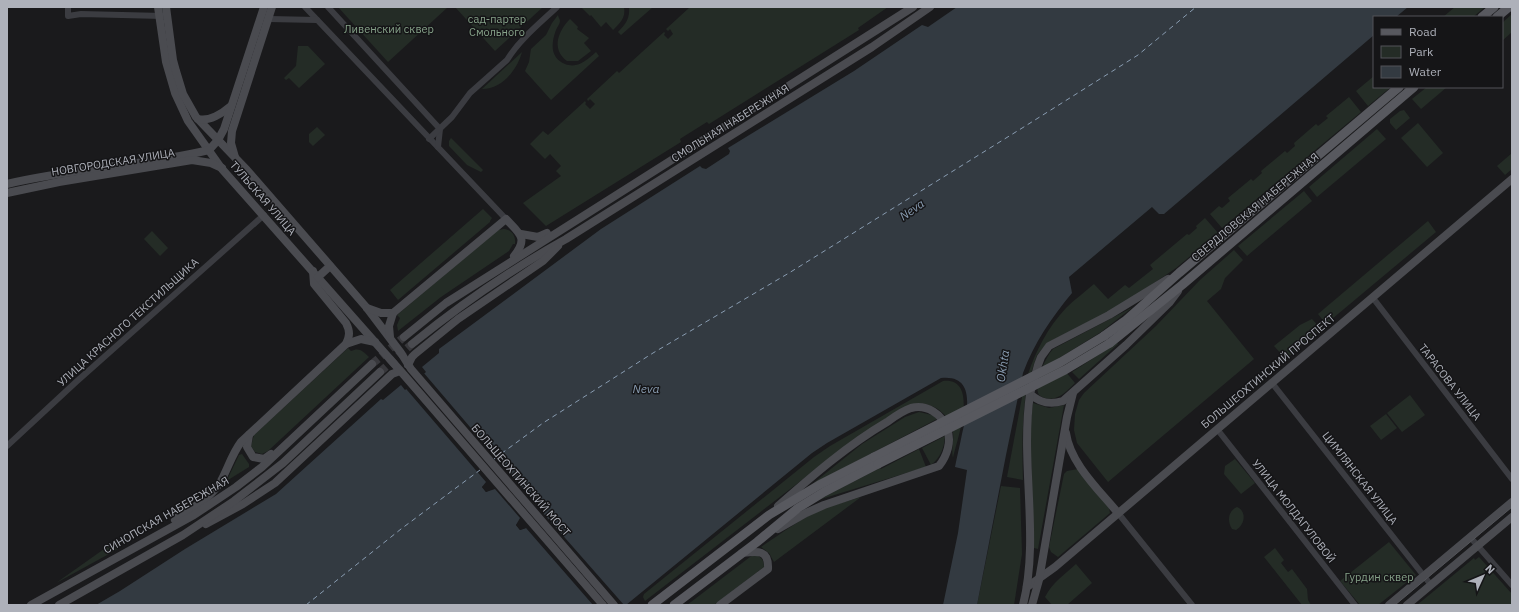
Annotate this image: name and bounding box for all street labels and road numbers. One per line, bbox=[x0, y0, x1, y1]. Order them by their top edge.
street label: СМОЛЬНАЯ НАБЕРЕЖНАЯ bbox=[669, 81, 791, 165]
street label: НОВГОРОДСКАЯ УЛИЦА bbox=[50, 145, 176, 179]
street label: СВЕРДЛОВСКАЯ НАБЕРЕЖНАЯ bbox=[1189, 150, 1321, 264]
street label: ТУЛЬСКАЯ УЛИЦА bbox=[227, 158, 299, 238]
street label: УЛИЦА КРАСНОГО ТЕКСТИЛЬЩИКА bbox=[54, 255, 202, 389]
street label: БОЛЬШЕОХТИНСКИЙ ПРОСПЕКТ bbox=[1198, 310, 1339, 431]
street label: ТАРАСОВА УЛИЦА bbox=[1416, 341, 1484, 423]
street label: БОЛЬШЕОХТИНСКИЙ МОСТ bbox=[468, 421, 574, 540]
street label: ЦИМЛЯНСКАЯ УЛИЦА bbox=[1319, 429, 1401, 527]
street label: УЛИЦА МОЛДАГУЛОВОЙ bbox=[1249, 456, 1339, 566]
street label: СИНОПСКАЯ НАБЕРЕЖНАЯ bbox=[101, 473, 231, 557]

